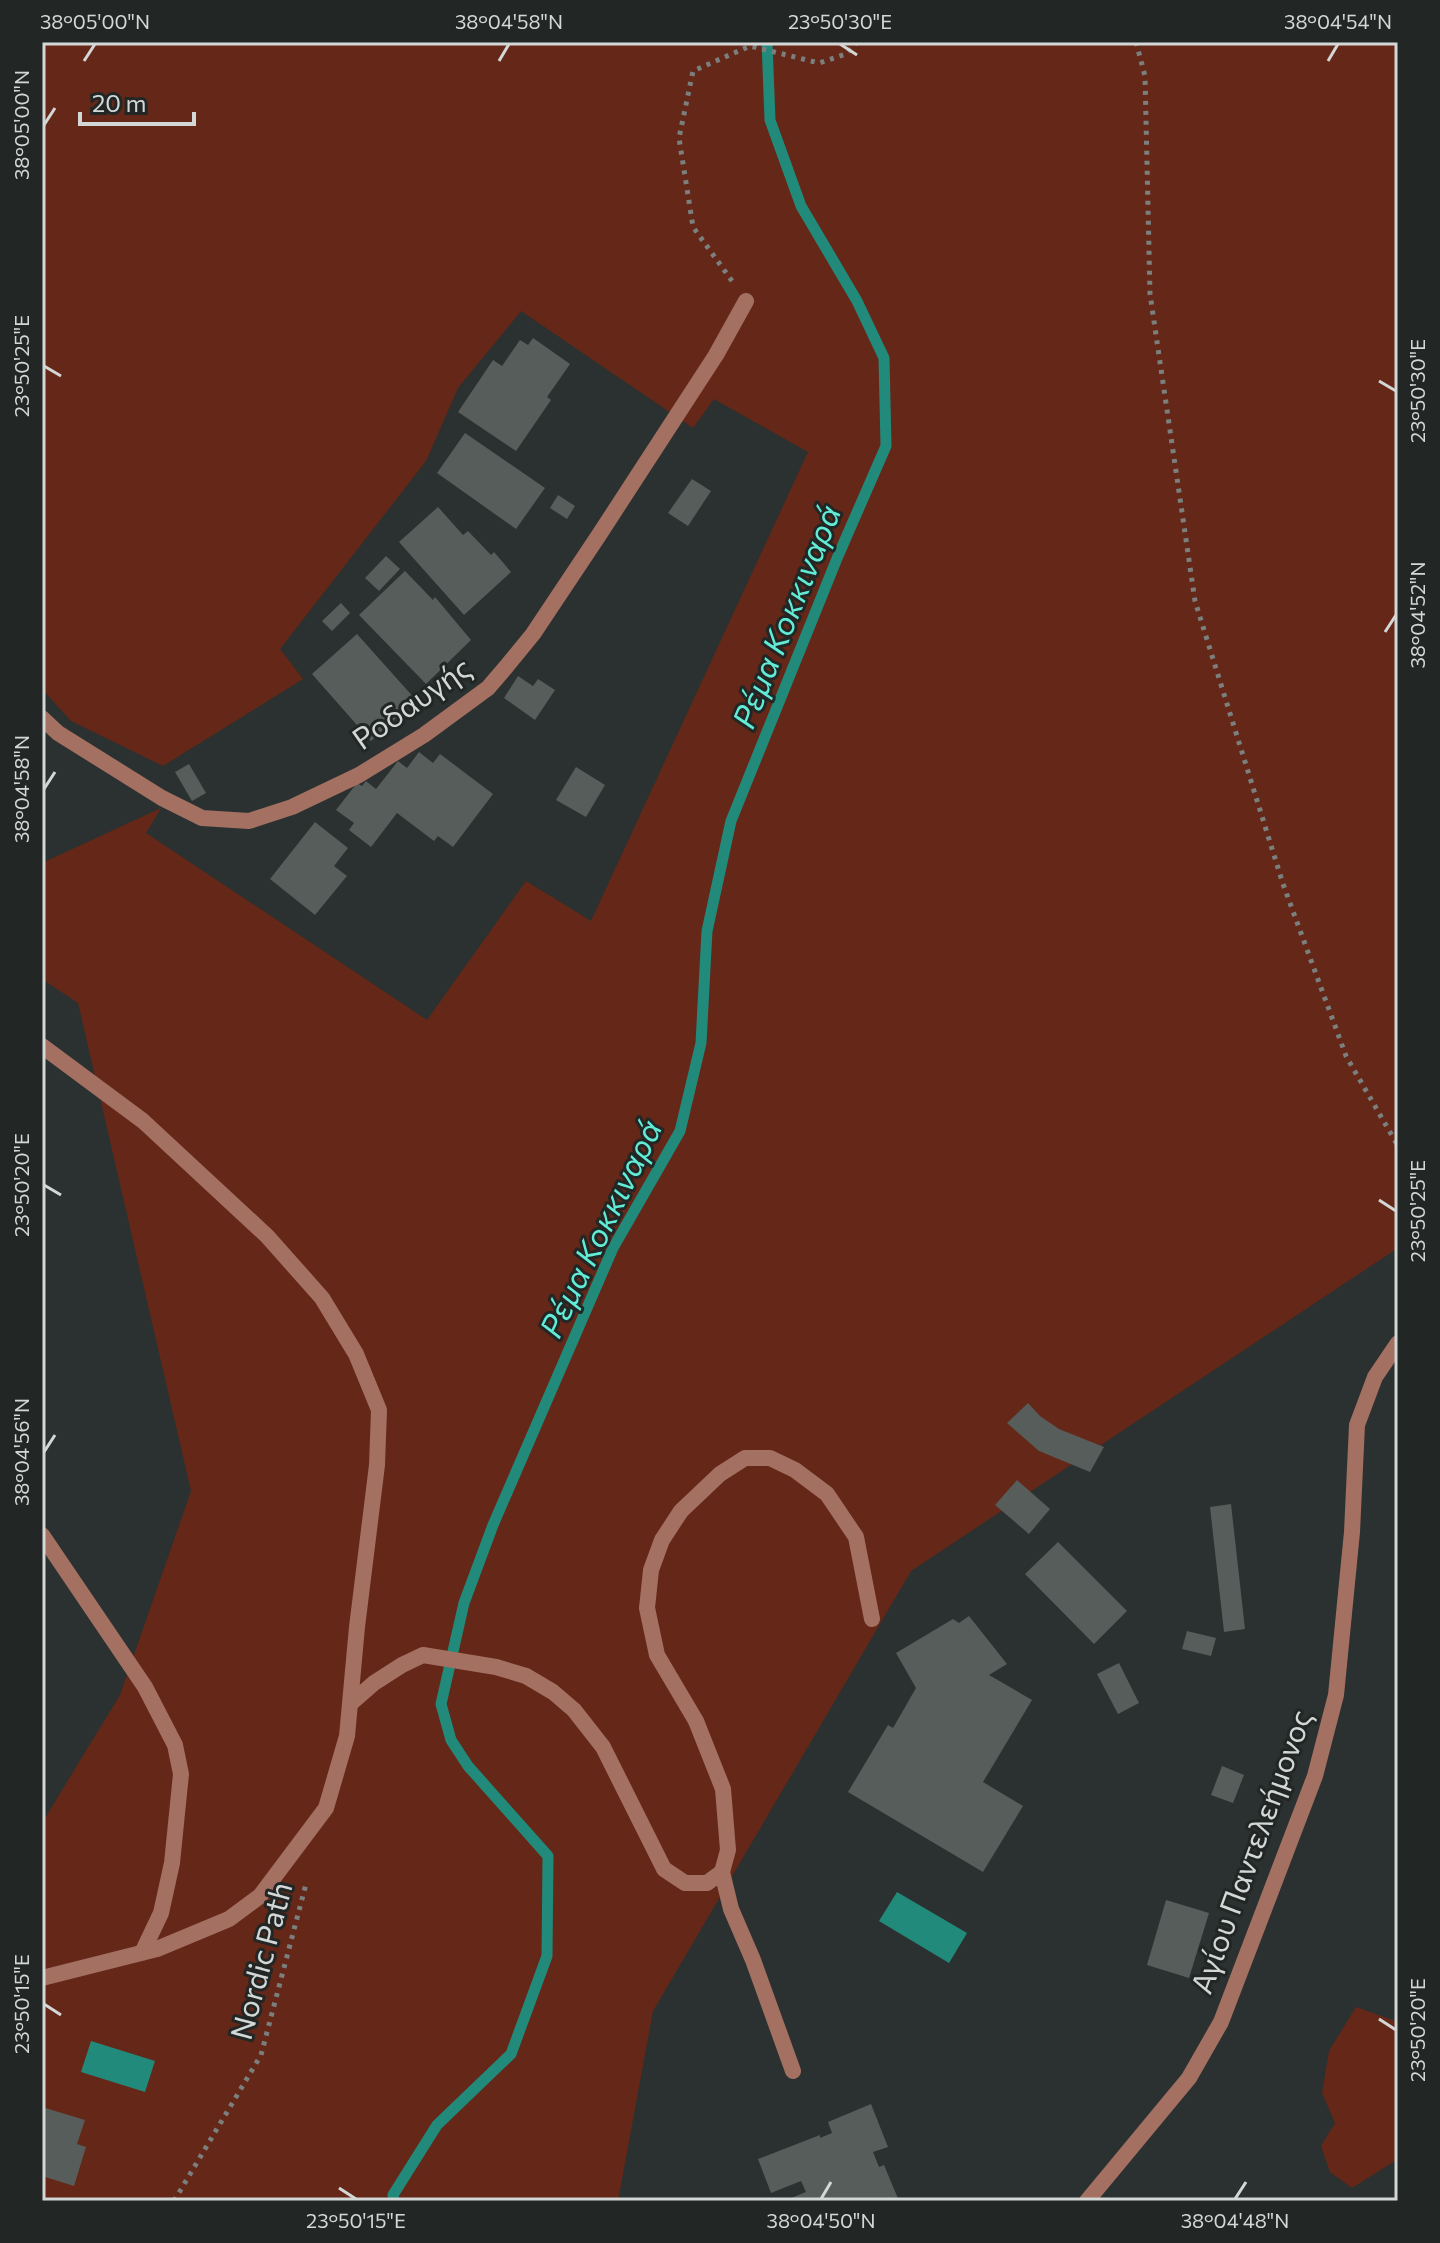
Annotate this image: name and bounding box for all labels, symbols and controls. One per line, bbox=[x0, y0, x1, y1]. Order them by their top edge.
text: 38°05'00"N bbox=[40, 9, 150, 33]
text: 38°04'58"N bbox=[455, 9, 563, 33]
text: 23°50'30"E bbox=[788, 9, 892, 33]
text: 38°04'54"N bbox=[1284, 9, 1392, 33]
text: 38°05'00"N bbox=[9, 70, 33, 180]
scale bar bbox=[80, 76, 194, 126]
text: 20 m bbox=[92, 88, 146, 117]
text: 23°50'25"E bbox=[9, 315, 33, 417]
text: 23°50'30"E bbox=[1405, 339, 1429, 443]
water label: Ρέμα Κοκκιναρά bbox=[722, 498, 848, 734]
text: 38°04'52"N bbox=[1405, 561, 1429, 669]
street label: Ροδαυγής bbox=[344, 648, 477, 756]
text: 38°04'58"N bbox=[9, 735, 33, 843]
water label: Ρέμα Κοκκιναρά bbox=[529, 1112, 669, 1343]
text: 23°50'20"E bbox=[9, 1133, 33, 1237]
text: 23°50'25"E bbox=[1405, 1160, 1429, 1262]
text: 38°04'56"N bbox=[9, 1398, 33, 1506]
street label: Αγίου Παντελεήμονος bbox=[1181, 1704, 1318, 1998]
street label: Nordic Path bbox=[221, 1877, 298, 2043]
text: 23°50'15"E bbox=[9, 1954, 33, 2054]
text: 23°50'20"E bbox=[1405, 1978, 1429, 2082]
text: 23°50'15"E bbox=[306, 2208, 406, 2232]
text: 38°04'50"N bbox=[766, 2208, 876, 2232]
text: 38°04'48"N bbox=[1181, 2208, 1289, 2232]

